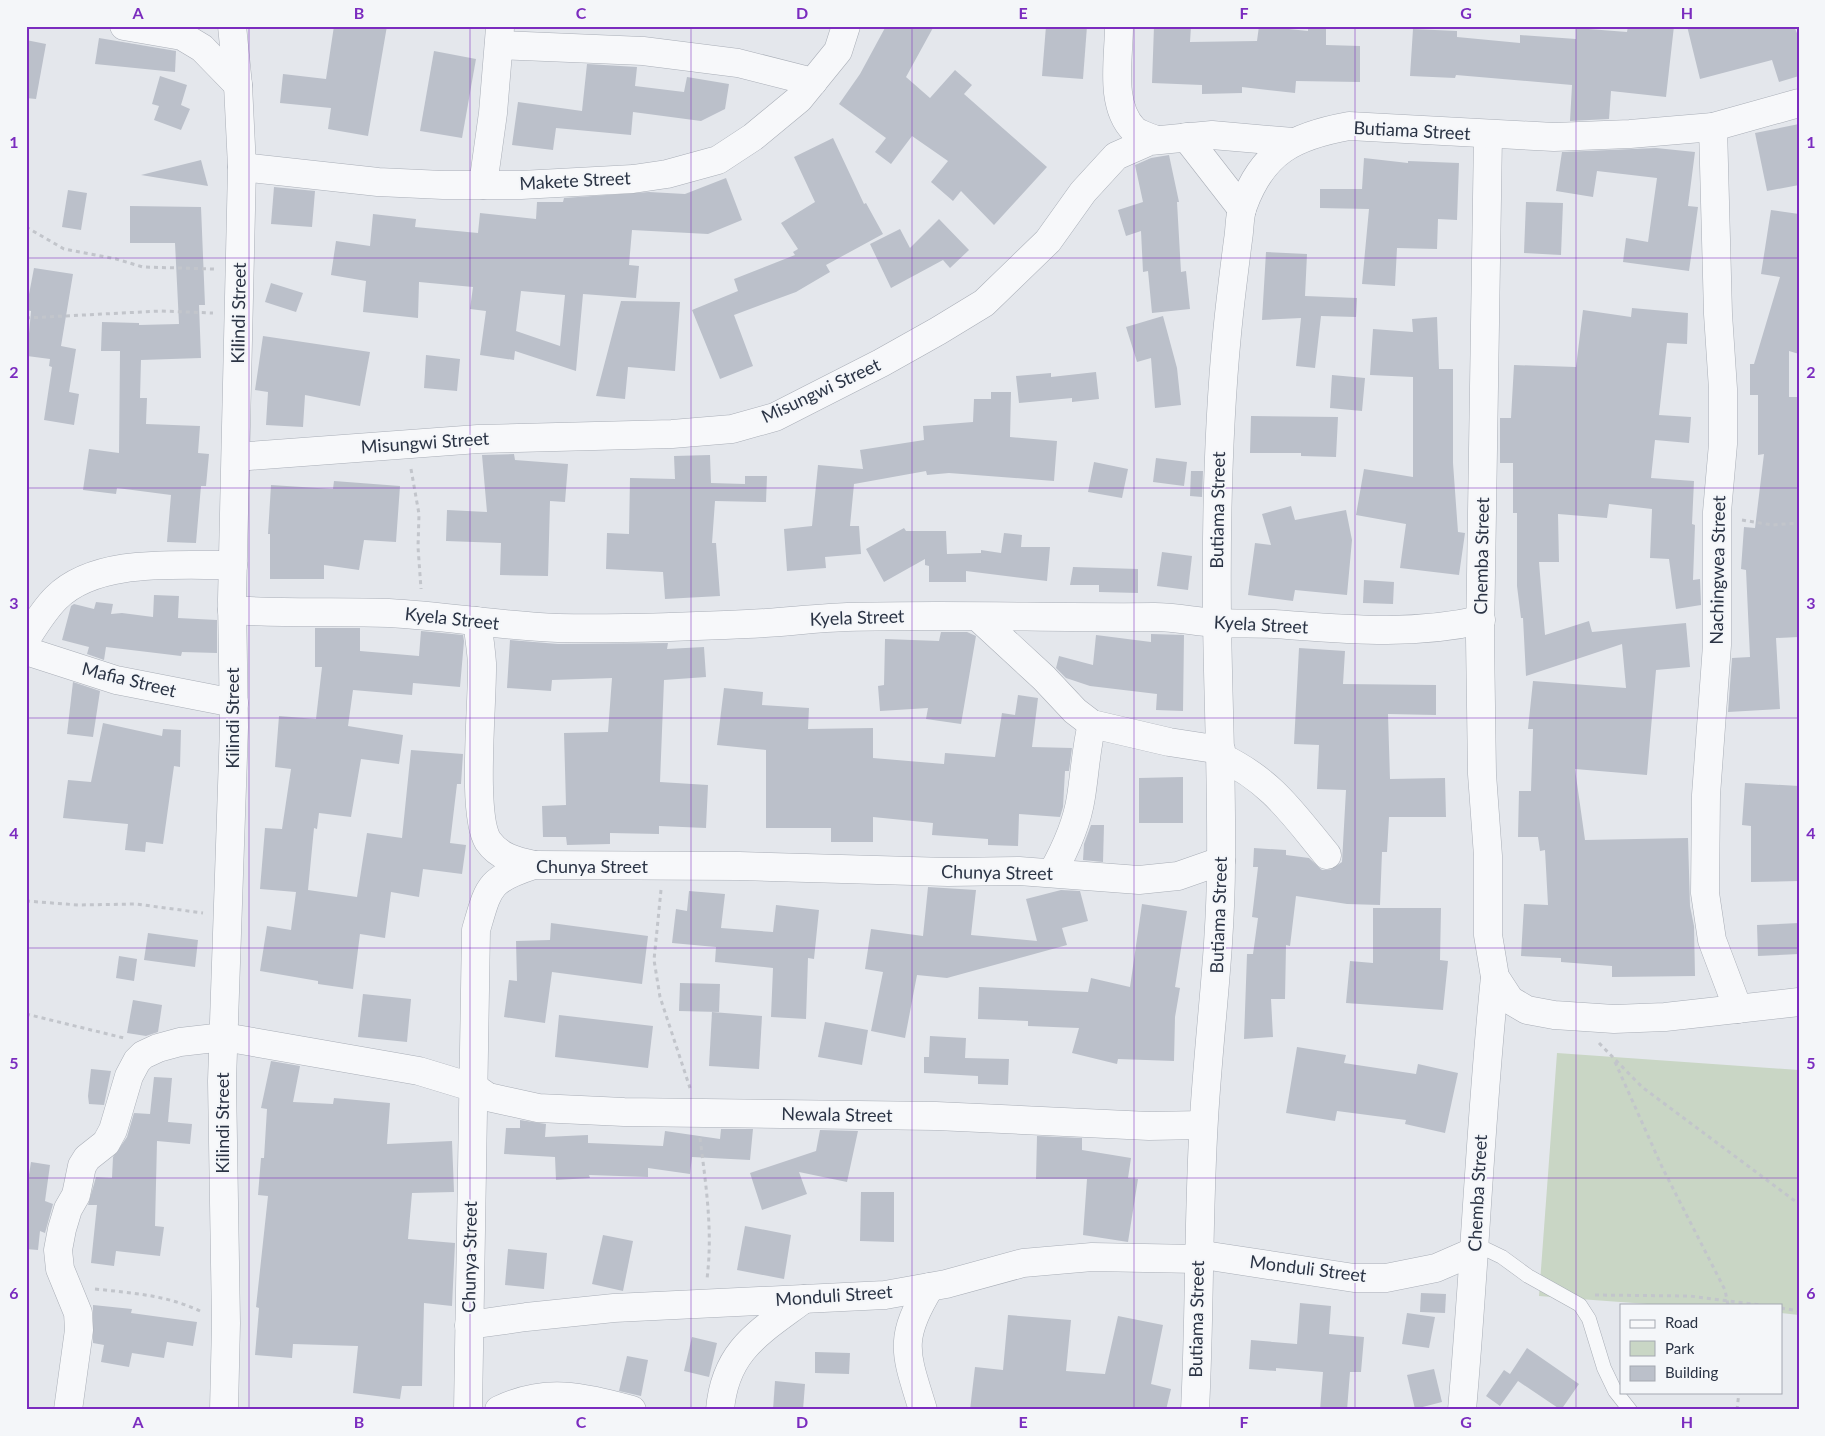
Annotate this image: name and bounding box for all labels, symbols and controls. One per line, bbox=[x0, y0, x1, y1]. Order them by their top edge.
text: A bbox=[131, 3, 144, 22]
text: B bbox=[354, 3, 364, 22]
text: C bbox=[576, 3, 587, 22]
text: D bbox=[796, 3, 808, 22]
text: E bbox=[1018, 3, 1028, 22]
text: F bbox=[1239, 3, 1249, 22]
text: G bbox=[1460, 3, 1472, 22]
text: H bbox=[1681, 3, 1693, 22]
street label: Butiama Street bbox=[1353, 116, 1472, 144]
text: 1 bbox=[9, 132, 19, 151]
text: 1 bbox=[1806, 132, 1816, 151]
street label: Makete Street bbox=[519, 166, 632, 194]
street label: Kilindi Street bbox=[226, 262, 250, 364]
street label: Misungwi Street bbox=[758, 353, 884, 427]
text: 2 bbox=[9, 362, 19, 381]
text: 2 bbox=[1806, 362, 1816, 381]
street label: Misungwi Street bbox=[360, 427, 490, 457]
street label: Butiama Street bbox=[1205, 451, 1229, 569]
street label: Nachingwea Street bbox=[1705, 495, 1729, 645]
street label: Chemba Street bbox=[1469, 497, 1493, 615]
text: 3 bbox=[9, 593, 19, 612]
text: 3 bbox=[1806, 593, 1816, 612]
street label: Kyela Street bbox=[404, 602, 501, 634]
street label: Kyela Street bbox=[809, 604, 905, 630]
street label: Kyela Street bbox=[1213, 611, 1309, 637]
street label: Mafia Street bbox=[80, 657, 179, 702]
street label: Kilindi Street bbox=[221, 667, 243, 769]
text: 4 bbox=[9, 823, 19, 842]
text: 4 bbox=[1806, 823, 1816, 842]
street label: Chunya Street bbox=[536, 855, 649, 877]
street label: Butiama Street bbox=[1205, 855, 1231, 974]
street label: Chunya Street bbox=[941, 860, 1054, 884]
text: 5 bbox=[9, 1053, 19, 1072]
text: 5 bbox=[1806, 1053, 1816, 1072]
street label: Kilindi Street bbox=[211, 1072, 233, 1174]
street label: Newala Street bbox=[781, 1102, 893, 1126]
street label: Chemba Street bbox=[1463, 1133, 1491, 1252]
street label: Chunya Street bbox=[457, 1200, 481, 1313]
street label: Monduli Street bbox=[1249, 1250, 1368, 1286]
street label: Butiama Street bbox=[1184, 1260, 1208, 1378]
street label: Monduli Street bbox=[775, 1280, 894, 1310]
text: 6 bbox=[9, 1283, 19, 1302]
text: 6 bbox=[1806, 1283, 1816, 1302]
legend bbox=[1620, 1304, 1782, 1394]
text: Road bbox=[1665, 1313, 1698, 1331]
text: Park bbox=[1665, 1339, 1695, 1357]
text: Building bbox=[1665, 1363, 1718, 1381]
text: A bbox=[131, 1412, 144, 1431]
text: B bbox=[354, 1412, 364, 1431]
text: C bbox=[576, 1412, 587, 1431]
text: D bbox=[796, 1412, 808, 1431]
text: E bbox=[1018, 1412, 1028, 1431]
text: F bbox=[1239, 1412, 1249, 1431]
text: G bbox=[1460, 1412, 1472, 1431]
text: H bbox=[1681, 1412, 1693, 1431]

